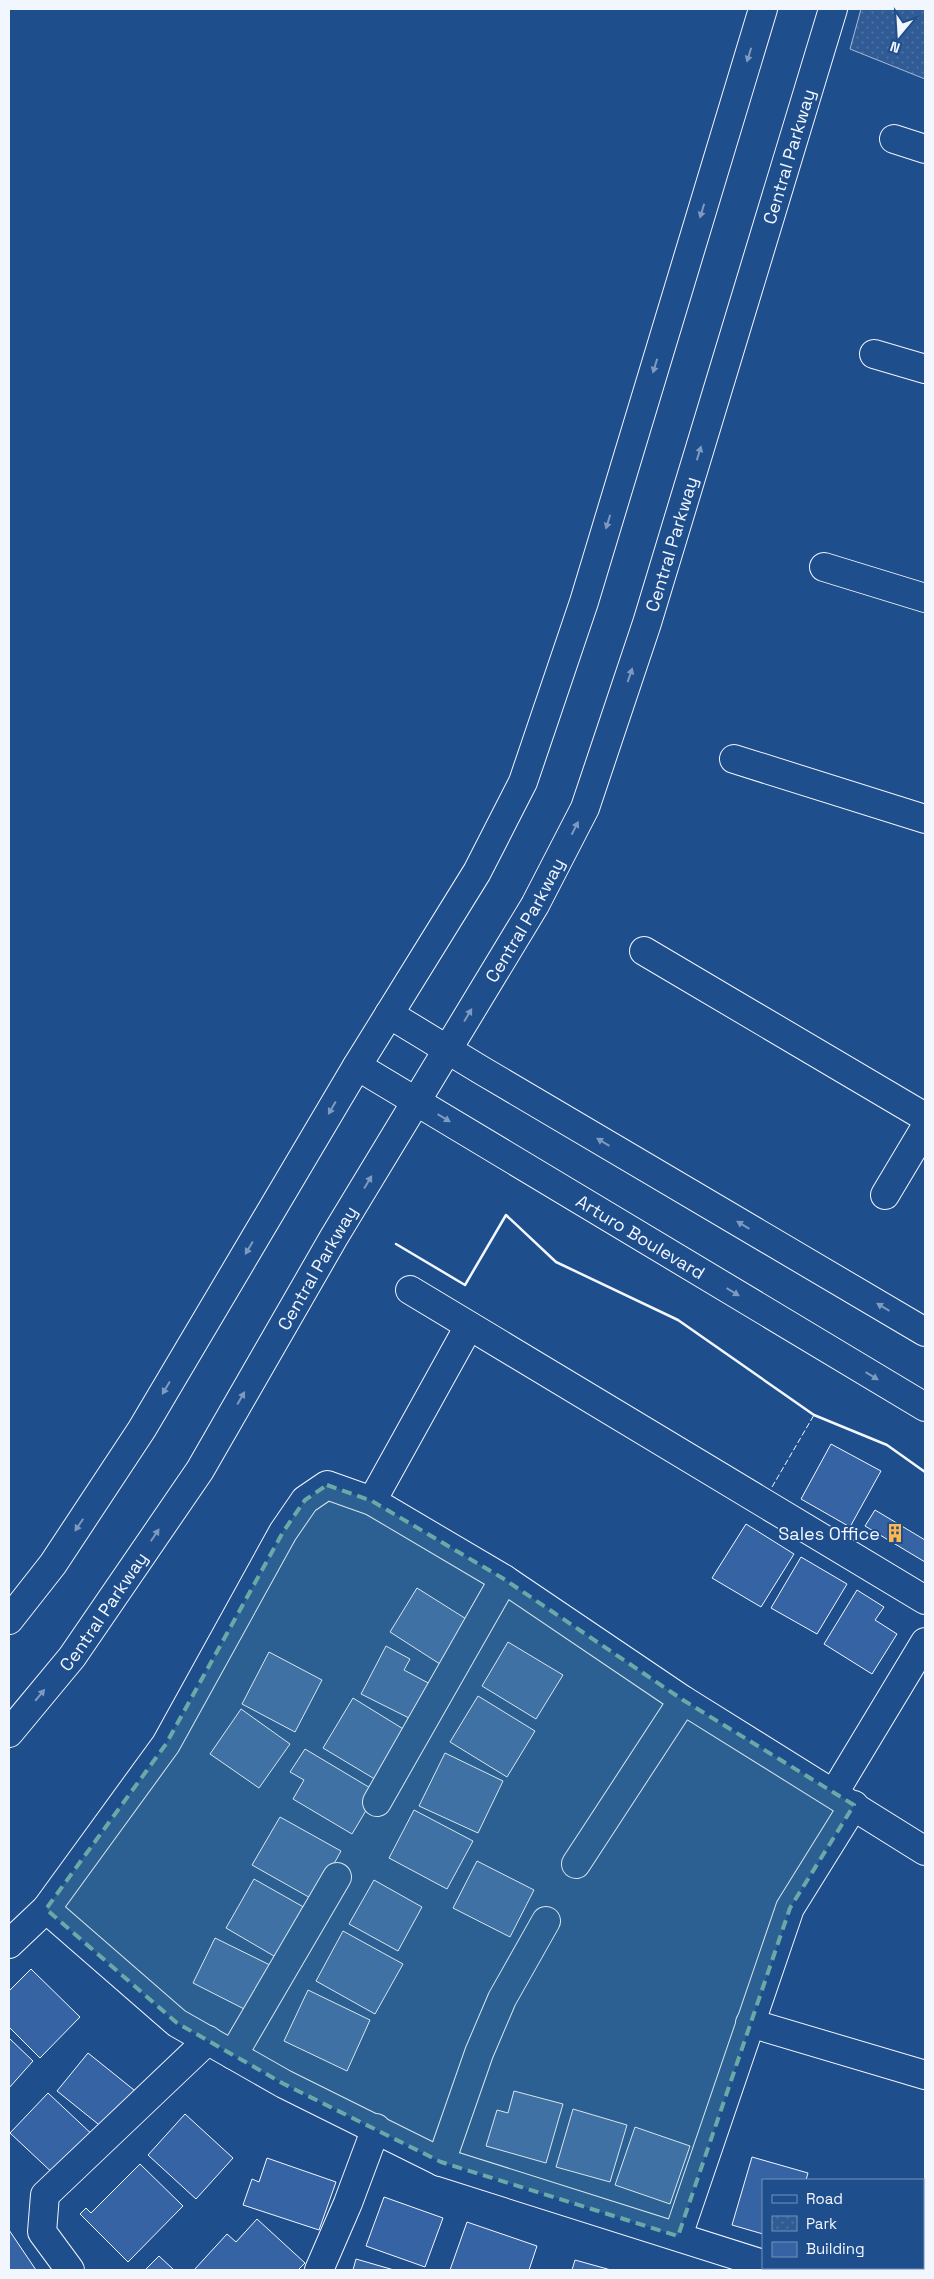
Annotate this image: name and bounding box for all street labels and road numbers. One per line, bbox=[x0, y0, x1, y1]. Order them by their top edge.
street label: Central Parkway bbox=[757, 86, 820, 227]
street label: Central Parkway bbox=[640, 474, 702, 614]
street label: Central Parkway bbox=[479, 854, 569, 986]
street label: Arturo Boulevard bbox=[572, 1189, 709, 1284]
street label: Central Parkway bbox=[272, 1201, 362, 1334]
street label: Central Parkway bbox=[54, 1547, 152, 1676]

